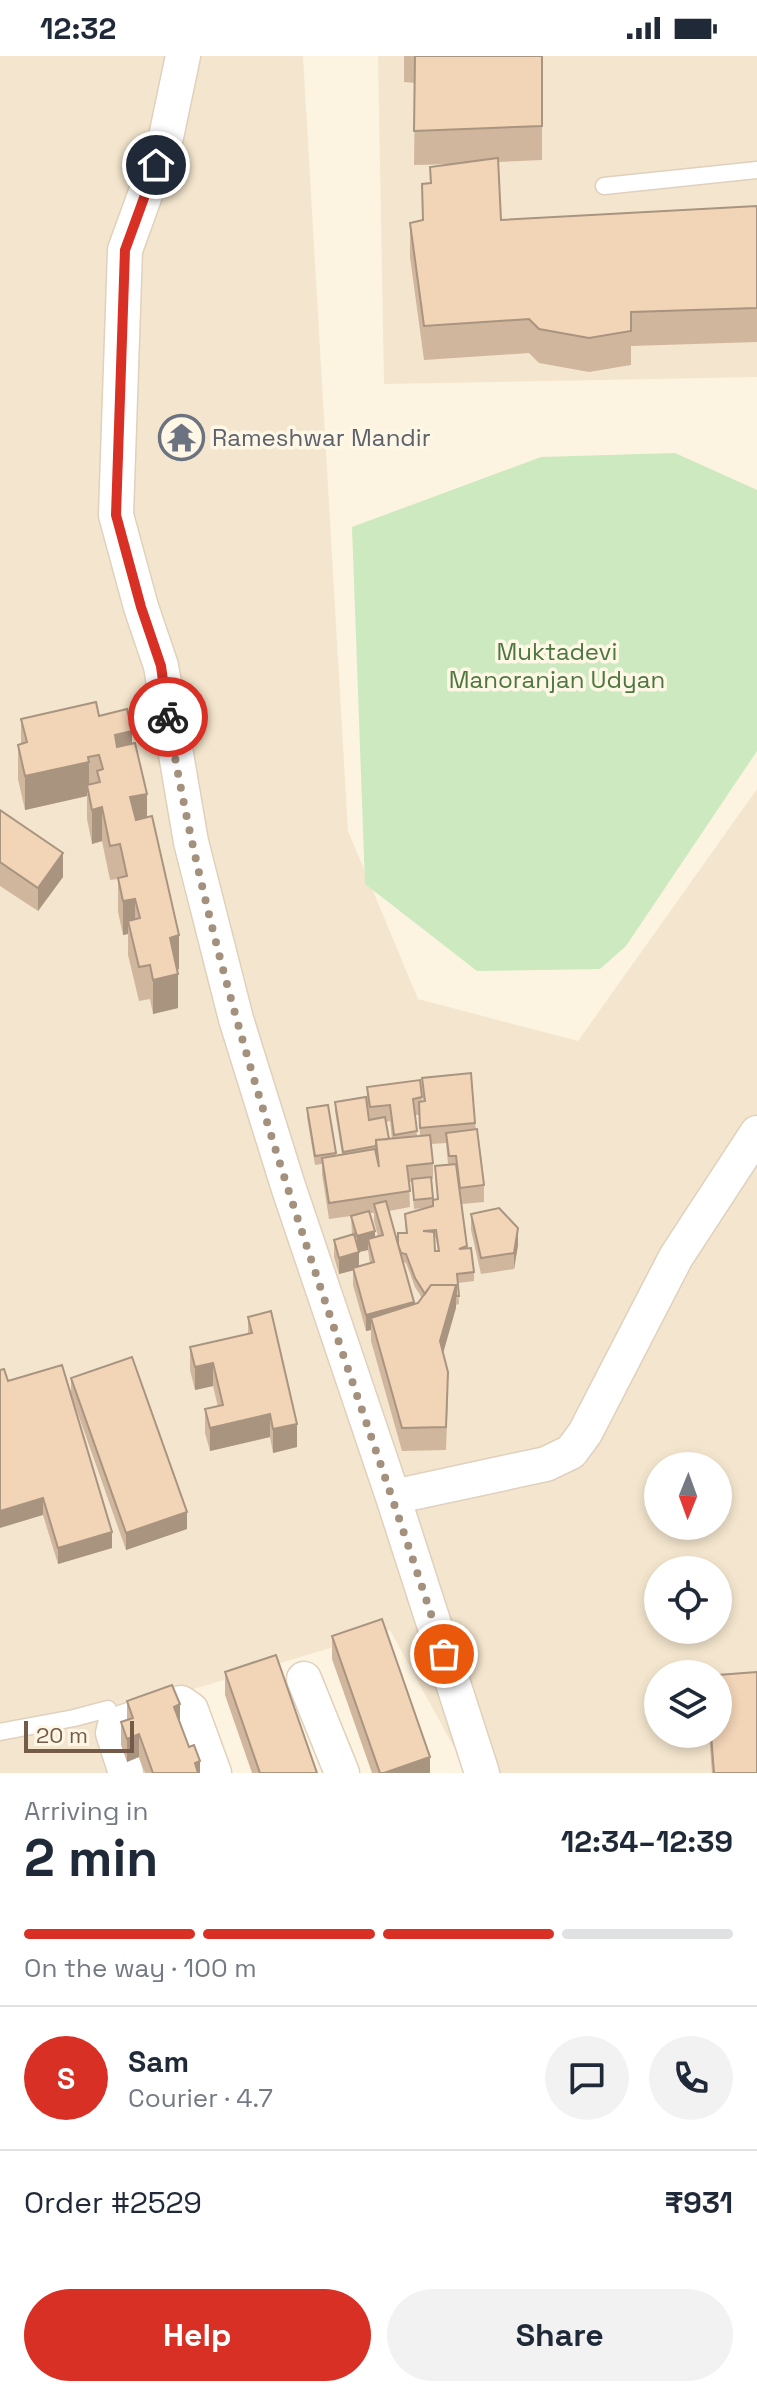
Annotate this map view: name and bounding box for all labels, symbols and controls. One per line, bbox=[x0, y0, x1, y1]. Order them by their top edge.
text: 12:32 bbox=[40, 9, 116, 48]
pin bbox=[122, 131, 190, 199]
icon: home bbox=[134, 143, 178, 187]
temple icon: Rameshwar Mandir bbox=[157, 413, 205, 461]
place label: Rameshwar Mandir bbox=[212, 422, 431, 453]
park label: Muktadevi Manoranjan Udyan bbox=[449, 636, 665, 695]
courier bbox=[128, 677, 208, 757]
icon: bike bbox=[146, 695, 190, 739]
north arrow bbox=[644, 1452, 732, 1540]
map controls bbox=[644, 1452, 732, 1748]
button: locate bbox=[644, 1556, 732, 1644]
pin bbox=[410, 1620, 478, 1688]
icon: bag bbox=[422, 1632, 466, 1676]
button: layers bbox=[644, 1660, 732, 1748]
scale bar bbox=[24, 1717, 134, 1753]
text: 20 m bbox=[36, 1721, 88, 1749]
text: Arriving in bbox=[24, 1794, 148, 1828]
text: 12:34–12:39 bbox=[561, 1822, 733, 1861]
text: 2 min bbox=[24, 1825, 158, 1891]
text: On the way · 100 m bbox=[24, 1951, 257, 1985]
button: chat bbox=[545, 2036, 629, 2120]
button: phone bbox=[649, 2036, 733, 2120]
text: Sam bbox=[128, 2042, 189, 2081]
text: S bbox=[57, 2059, 75, 2098]
text: Courier · 4.7 bbox=[128, 2081, 273, 2115]
text: Order #2529 bbox=[24, 2183, 202, 2222]
text: ₹931 bbox=[665, 2183, 733, 2222]
button: Help bbox=[24, 2289, 371, 2381]
button: Share bbox=[387, 2289, 733, 2381]

